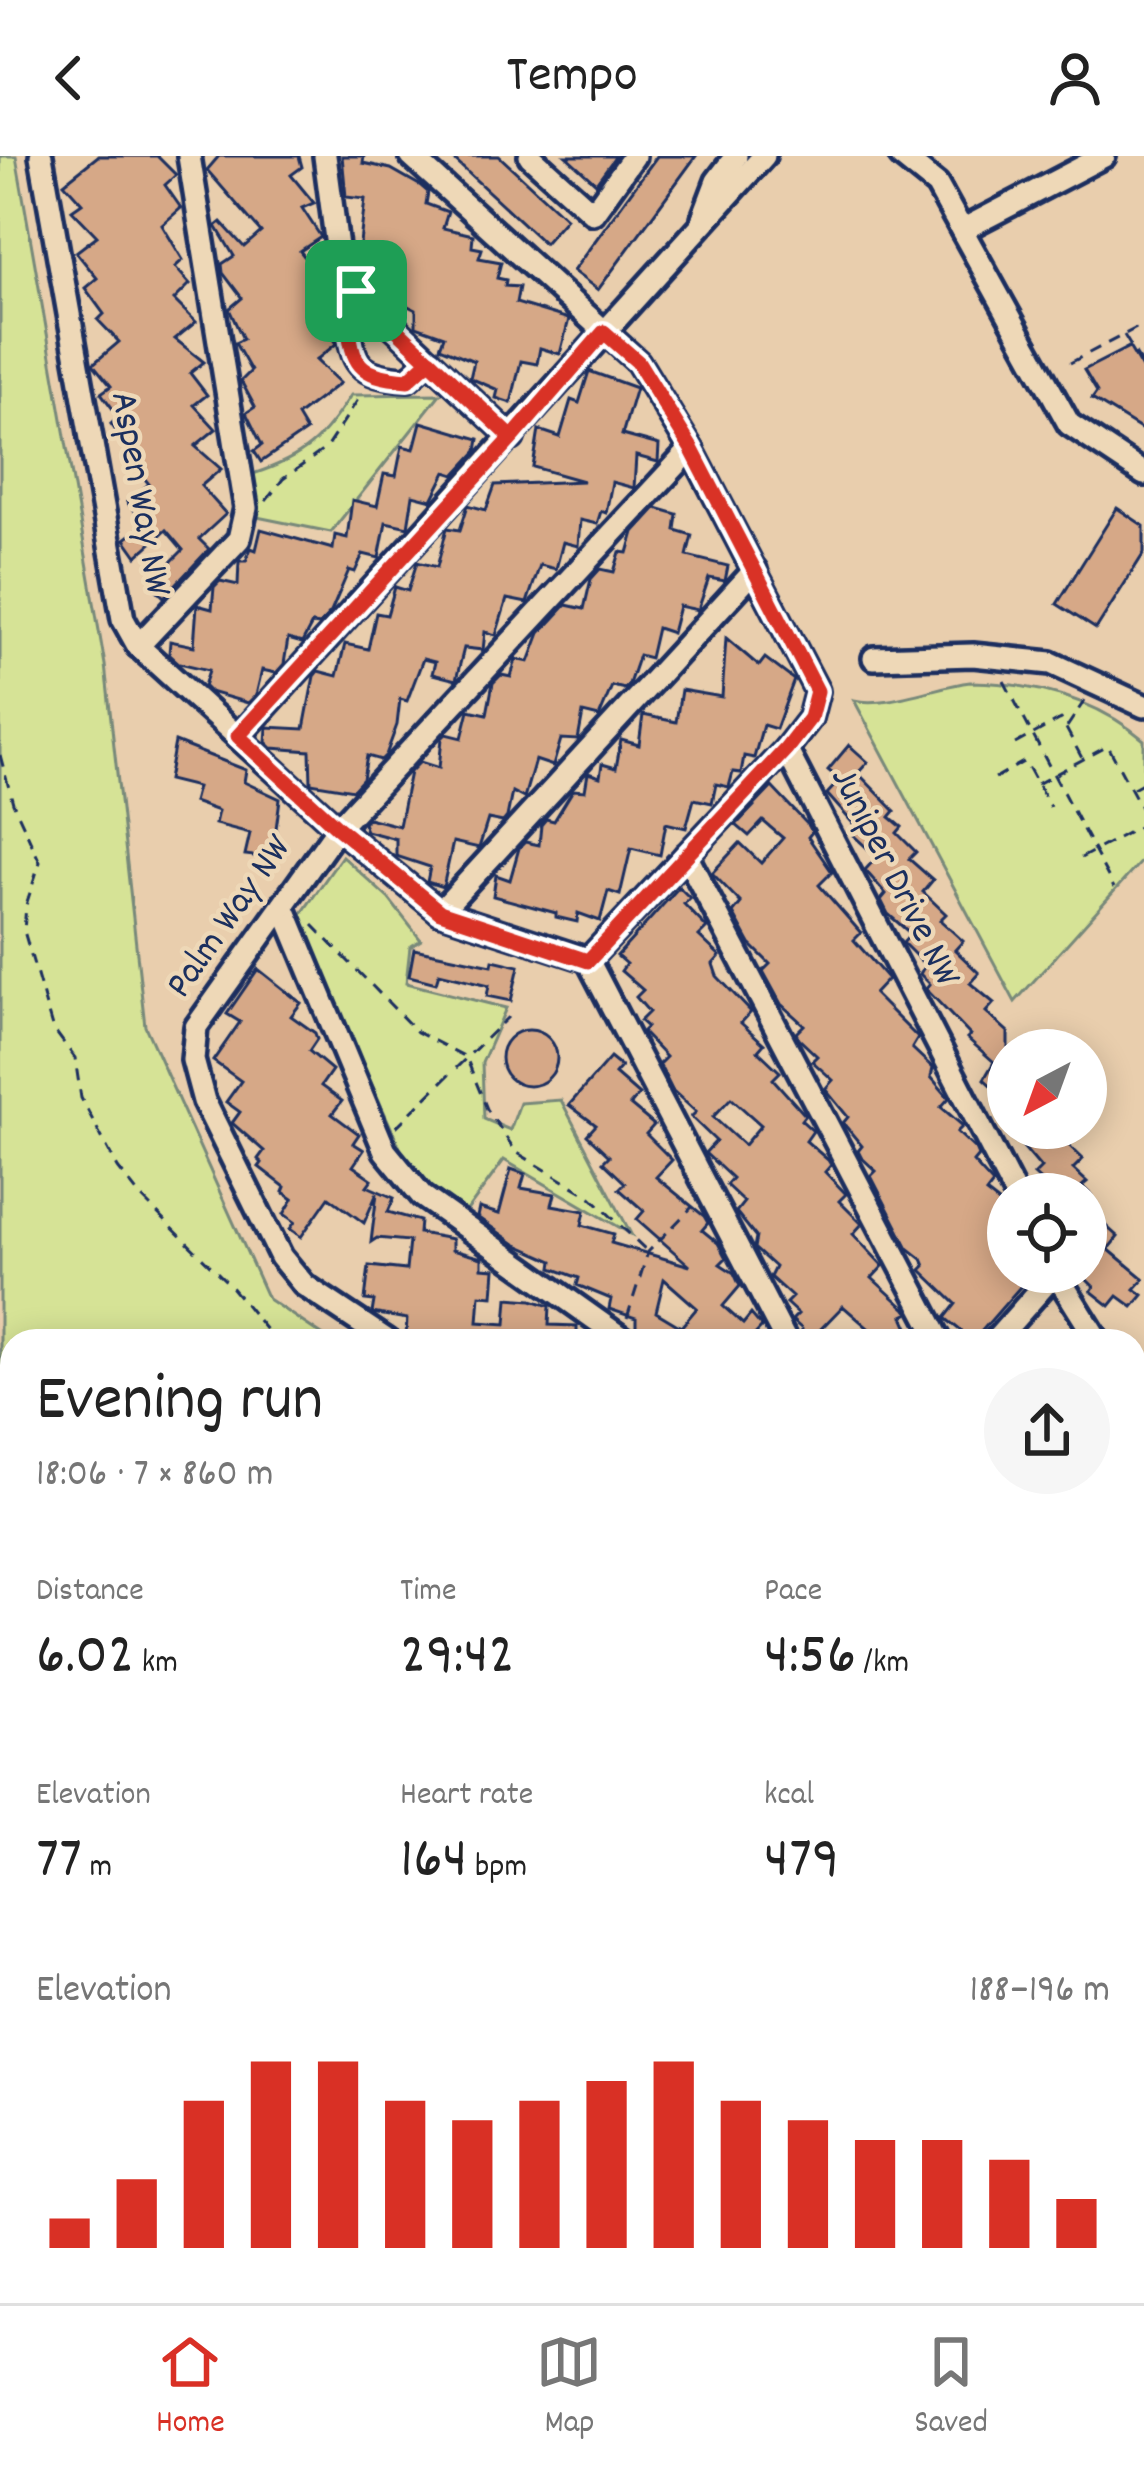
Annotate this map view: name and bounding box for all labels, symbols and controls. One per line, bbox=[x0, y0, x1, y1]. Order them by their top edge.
text: Tempo bbox=[506, 40, 638, 117]
icon: back bbox=[36, 45, 102, 111]
icon: person bbox=[1042, 45, 1108, 111]
pin bbox=[305, 240, 407, 342]
icon: arrive bbox=[323, 258, 389, 324]
street label: Aspen Way NW bbox=[93, 387, 183, 601]
street label: Juniper Drive NW bbox=[814, 758, 972, 998]
street label: Palm Way NW bbox=[155, 825, 308, 1011]
north arrow bbox=[987, 1029, 1107, 1149]
map controls bbox=[987, 1029, 1107, 1293]
button: locate bbox=[987, 1173, 1107, 1293]
text: Evening run bbox=[36, 1357, 323, 1451]
button: share bbox=[984, 1368, 1110, 1494]
text: 18:06 · 7 × 860 m bbox=[36, 1449, 274, 1504]
text: Distance bbox=[36, 1569, 144, 1616]
text: Time bbox=[400, 1569, 456, 1616]
text: Pace bbox=[764, 1569, 822, 1616]
text: 6.02 bbox=[36, 1616, 134, 1702]
text: 29:42 bbox=[400, 1616, 515, 1702]
text: 4:56 bbox=[764, 1616, 856, 1702]
text: km bbox=[134, 1641, 178, 1688]
text: /km bbox=[856, 1641, 909, 1688]
text: Elevation bbox=[36, 1773, 151, 1820]
text: Heart rate bbox=[400, 1773, 533, 1820]
text: kcal bbox=[764, 1773, 814, 1820]
text: 77 bbox=[36, 1820, 82, 1906]
text: 164 bbox=[400, 1820, 467, 1906]
text: 479 bbox=[764, 1820, 839, 1906]
text: m bbox=[82, 1845, 112, 1892]
text: bpm bbox=[467, 1845, 527, 1892]
text: Elevation bbox=[36, 1965, 172, 2020]
text: 188–196 m bbox=[970, 1965, 1110, 2020]
tab: Home bbox=[156, 2329, 225, 2448]
tab: Map bbox=[536, 2329, 602, 2448]
tab: Saved bbox=[914, 2329, 988, 2448]

